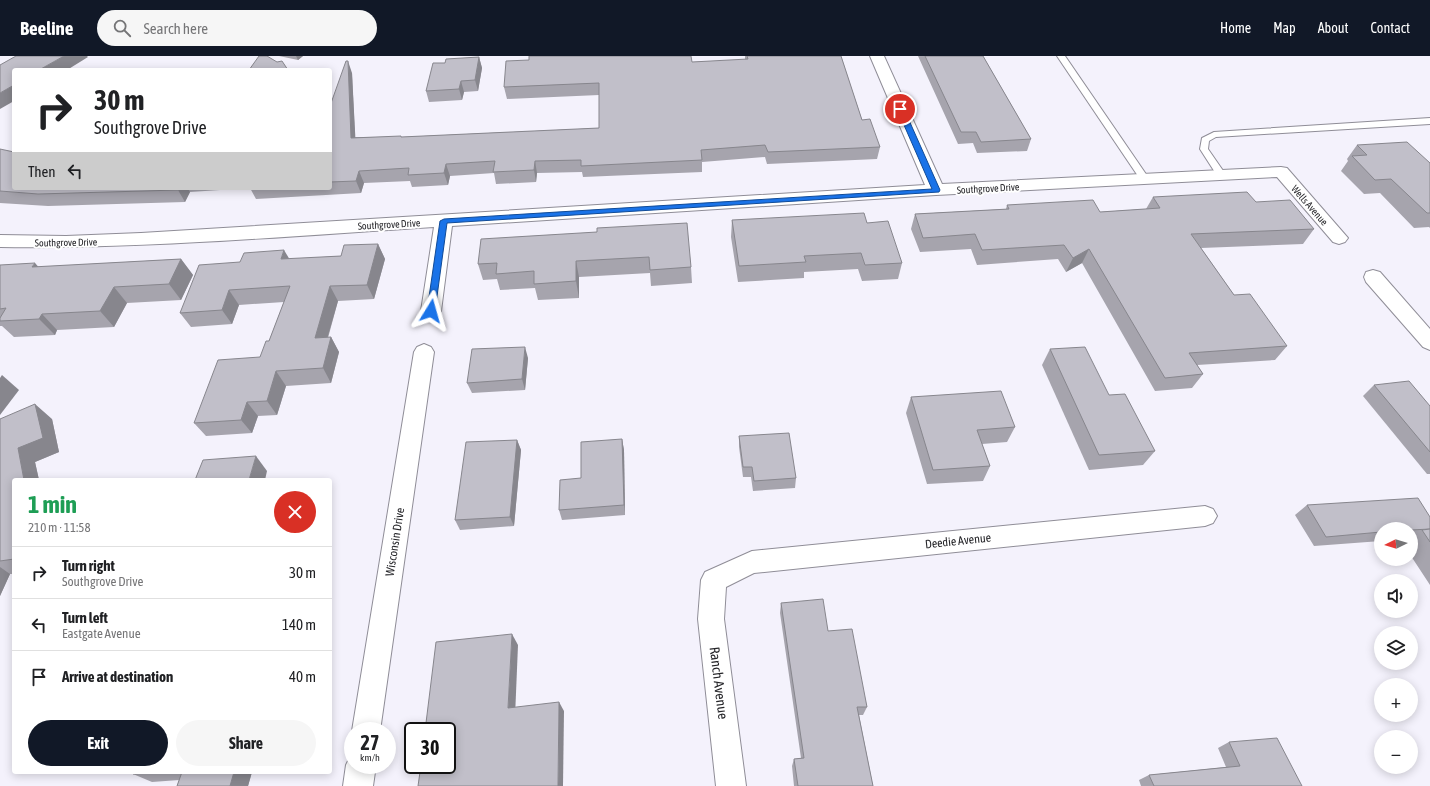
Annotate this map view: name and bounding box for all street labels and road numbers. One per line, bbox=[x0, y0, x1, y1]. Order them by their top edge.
street label: Southgrove Drive bbox=[956, 181, 1020, 196]
street label: Wells Avenue bbox=[1289, 183, 1330, 228]
street label: Southgrove Drive bbox=[357, 217, 421, 232]
street label: Southgrove Drive bbox=[35, 236, 98, 249]
street label: Wisconsin Drive bbox=[383, 507, 407, 577]
street label: Deedie Avenue bbox=[924, 531, 992, 551]
street label: Ranch Avenue bbox=[707, 646, 731, 720]

